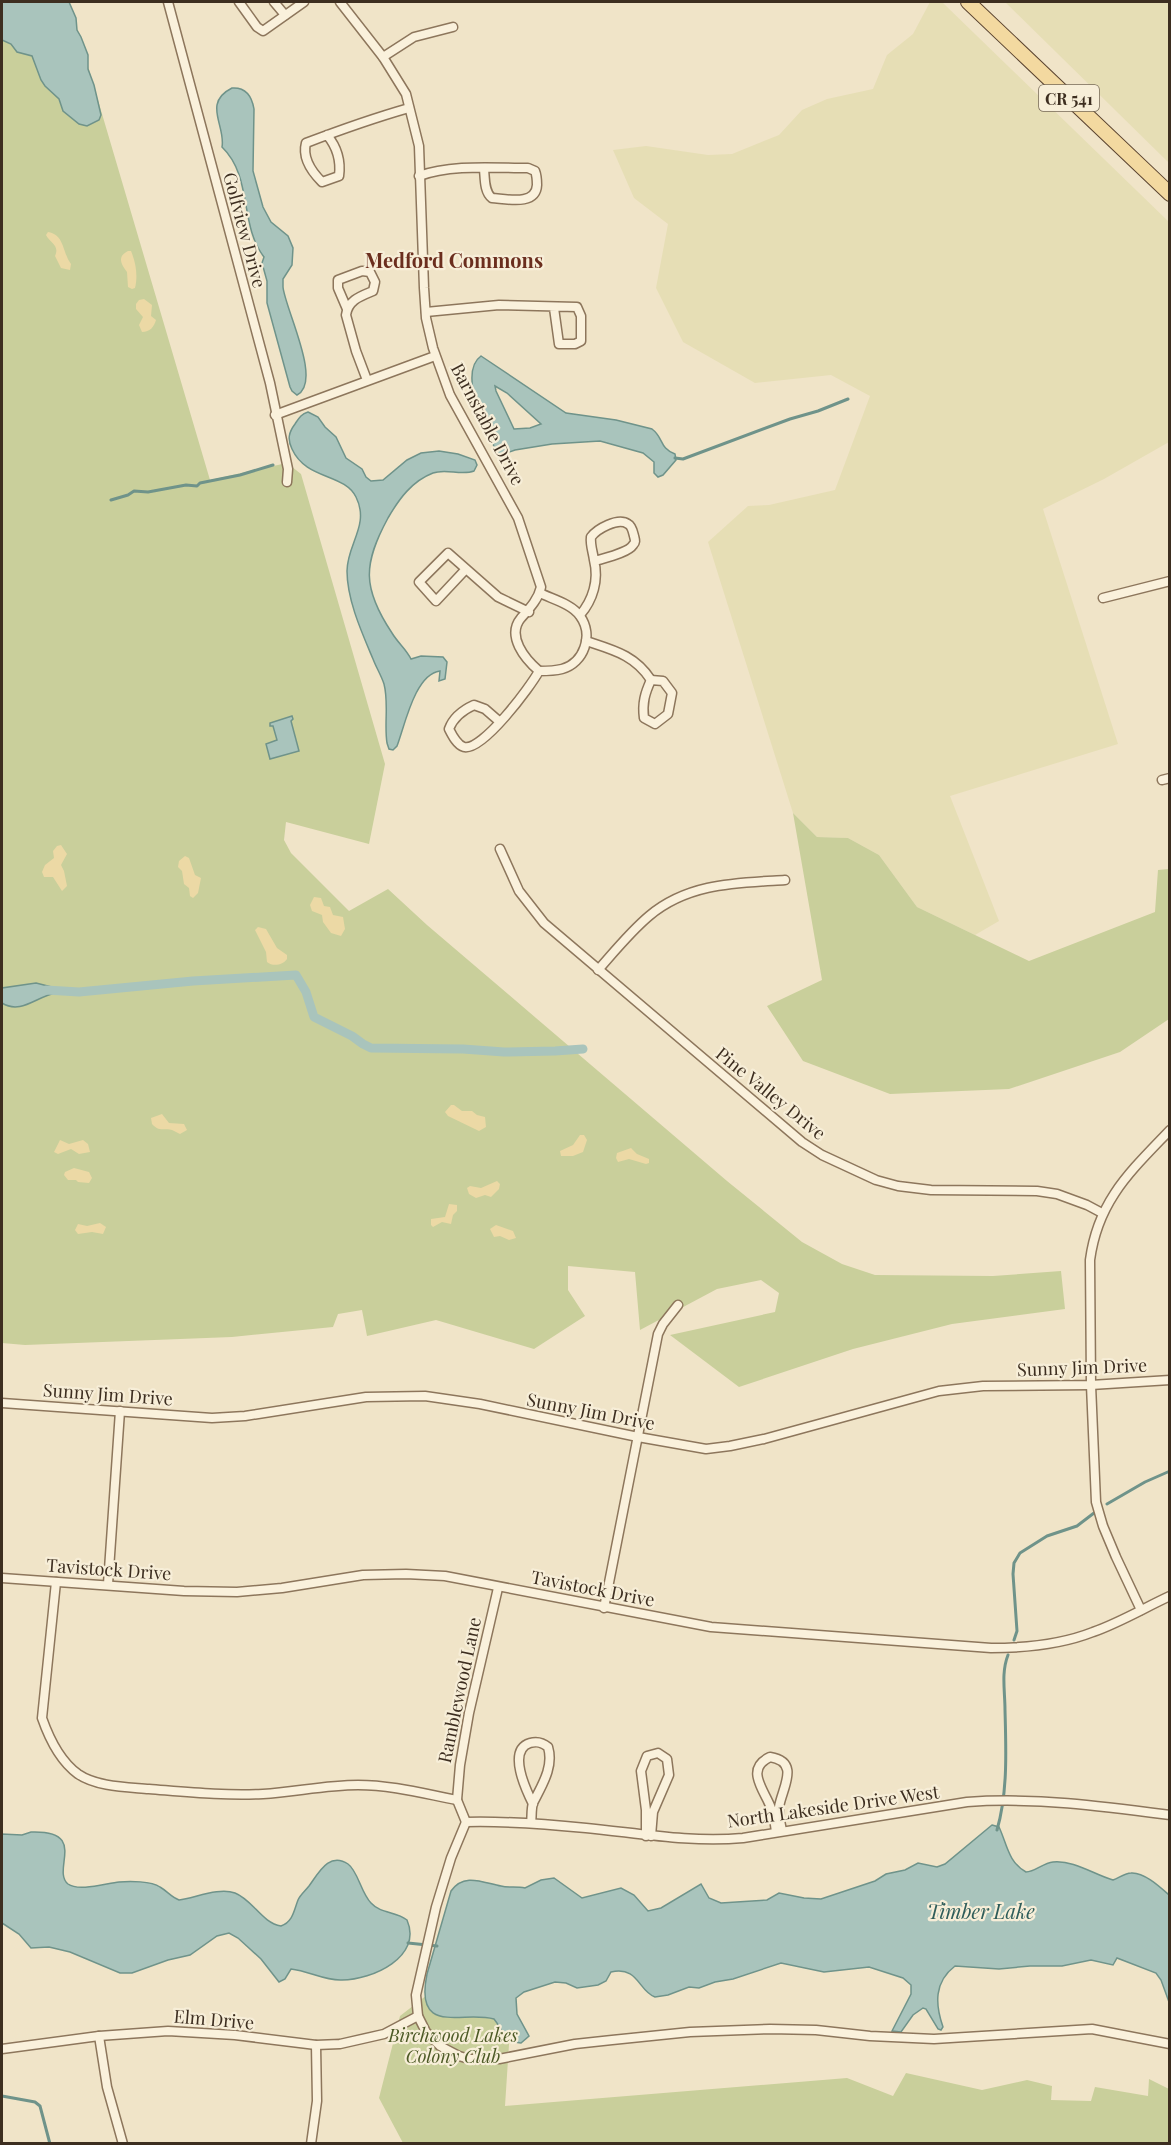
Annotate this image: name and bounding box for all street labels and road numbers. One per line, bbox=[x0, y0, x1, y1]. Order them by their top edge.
road number: CR 541 bbox=[1039, 85, 1099, 111]
street label: Golfview Drive bbox=[218, 170, 272, 290]
street label: Barnstable Drive bbox=[446, 359, 530, 489]
street label: Pine Valley Drive bbox=[711, 1041, 831, 1145]
street label: Sunny Jim Drive bbox=[1017, 1353, 1147, 1381]
street label: Sunny Jim Drive bbox=[42, 1377, 174, 1411]
street label: Sunny Jim Drive bbox=[525, 1387, 657, 1435]
street label: Tavistock Drive bbox=[46, 1553, 172, 1585]
street label: Tavistock Drive bbox=[529, 1564, 657, 1612]
street label: Ramblewood Lane bbox=[432, 1615, 486, 1765]
street label: North Lakeside Drive West bbox=[726, 1779, 941, 1833]
street label: Elm Drive bbox=[173, 2004, 255, 2034]

